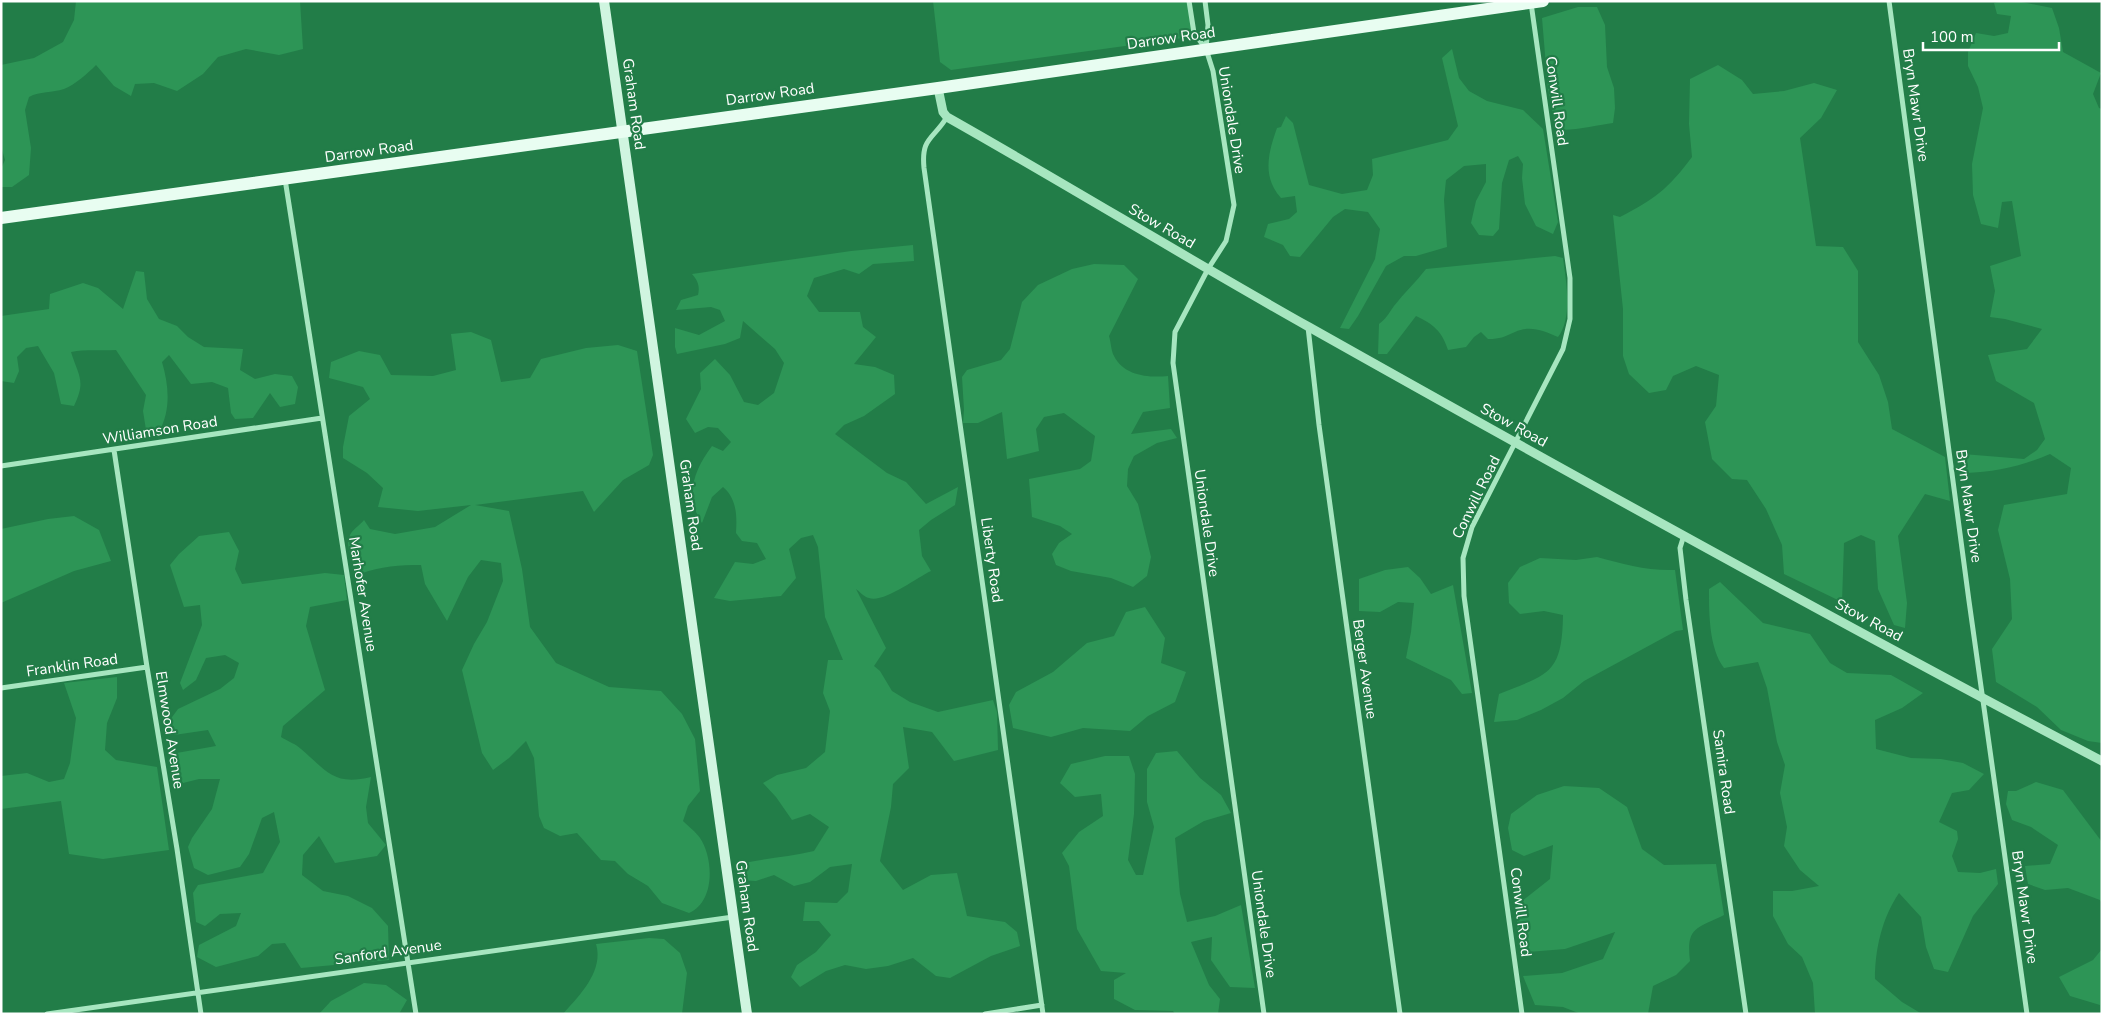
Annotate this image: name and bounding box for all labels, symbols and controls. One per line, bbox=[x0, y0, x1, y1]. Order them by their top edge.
scale bar bbox=[1923, 20, 2059, 52]
street label: Darrow Road bbox=[1125, 22, 1217, 54]
text: 100 m bbox=[1930, 27, 1974, 47]
street label: Bryn Mawr Drive bbox=[1898, 47, 1934, 163]
street label: Conwill Road bbox=[1541, 55, 1573, 147]
street label: Graham Road bbox=[618, 57, 650, 151]
street label: Uniondale Drive bbox=[1214, 65, 1250, 175]
street label: Darrow Road bbox=[724, 78, 816, 110]
street label: Darrow Road bbox=[323, 135, 415, 167]
street label: Stow Road bbox=[1125, 199, 1199, 253]
street label: Stow Road bbox=[1477, 398, 1551, 452]
street label: Williamson Road bbox=[101, 411, 219, 449]
street label: Bryn Mawr Drive bbox=[1951, 448, 1987, 564]
street label: Conwill Road bbox=[1447, 452, 1505, 542]
street label: Graham Road bbox=[675, 458, 707, 552]
street label: Uniondale Drive bbox=[1190, 468, 1224, 578]
street label: Liberty Road bbox=[976, 516, 1008, 604]
street label: Marhofer Avenue bbox=[344, 535, 382, 653]
street label: Stow Road bbox=[1832, 594, 1906, 646]
street label: Berger Avenue bbox=[1348, 618, 1382, 720]
street label: Franklin Road bbox=[25, 649, 119, 681]
street label: Elmwood Avenue bbox=[151, 670, 189, 790]
street label: Samira Road bbox=[1708, 728, 1740, 816]
street label: Bryn Mawr Drive bbox=[2007, 849, 2043, 965]
street label: Graham Road bbox=[731, 859, 763, 953]
street label: Conwill Road bbox=[1506, 866, 1536, 958]
street label: Uniondale Drive bbox=[1247, 869, 1281, 979]
street label: Sanford Avenue bbox=[333, 935, 443, 969]

